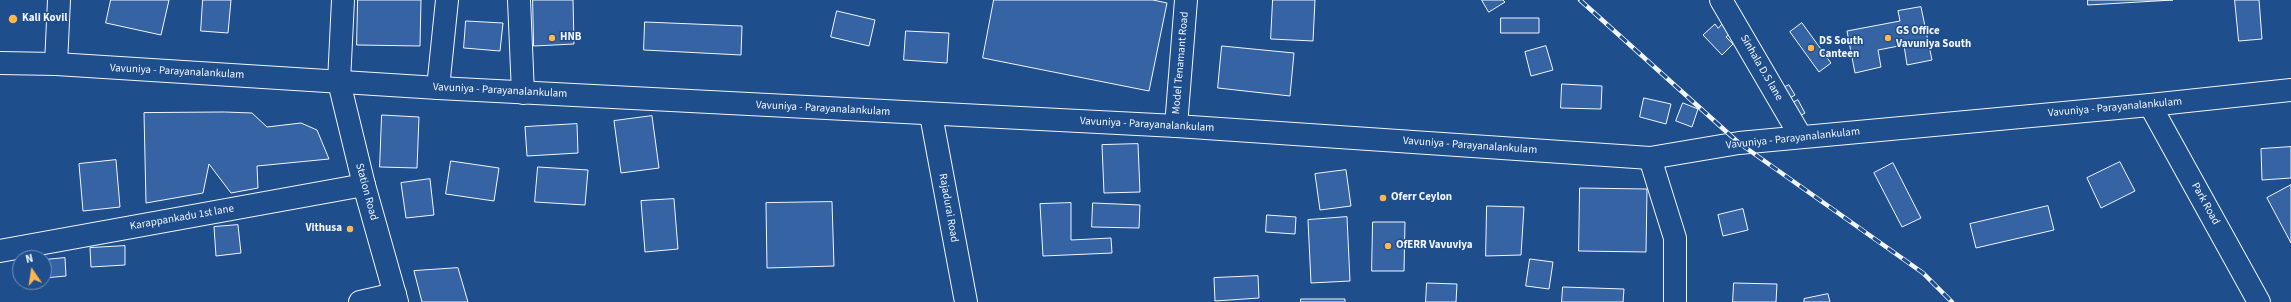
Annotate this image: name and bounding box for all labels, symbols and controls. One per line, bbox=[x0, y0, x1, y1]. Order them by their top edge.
street label: Model Tenamant Road bbox=[1170, 11, 1192, 115]
place label: Kali Kovil bbox=[22, 12, 67, 26]
marker: Kali Kovil bbox=[7, 13, 19, 25]
place label: GS Office Vavuniya South bbox=[1896, 25, 1971, 51]
place label: HNB bbox=[560, 31, 581, 45]
marker: HNB bbox=[547, 33, 557, 43]
street label: Sinhala D.S lane bbox=[1737, 33, 1785, 103]
marker: GS Office Vavuniya South bbox=[1883, 33, 1893, 43]
place label: DS South Canteen bbox=[1819, 35, 1863, 61]
marker: DS South Canteen bbox=[1806, 43, 1816, 53]
street label: Vavuniya - Parayanalankulam bbox=[109, 62, 245, 82]
street label: Vavuniya - Parayanalankulam bbox=[432, 81, 568, 101]
street label: Vavuniya - Parayanalankulam bbox=[2047, 96, 2183, 120]
street label: Vavuniya - Parayanalankulam bbox=[755, 99, 891, 119]
street label: Vavuniya - Parayanalankulam bbox=[1079, 115, 1215, 135]
street label: Vavuniya - Parayanalankulam bbox=[1725, 125, 1861, 153]
street label: Vavuniya - Parayanalankulam bbox=[1402, 135, 1538, 157]
street label: Station Road bbox=[352, 162, 380, 222]
street label: Rajadurai Road bbox=[935, 173, 961, 243]
street label: Park Road bbox=[2188, 181, 2222, 227]
place label: Oferr Ceylon bbox=[1391, 191, 1452, 205]
marker: Oferr Ceylon bbox=[1378, 193, 1388, 203]
street label: Karappankadu 1st lane bbox=[129, 202, 235, 234]
place label: Vithusa bbox=[305, 222, 342, 236]
marker: Vithusa bbox=[345, 224, 355, 234]
place label: OfERR Vavuviya bbox=[1396, 239, 1473, 253]
marker: OfERR Vavuviya bbox=[1383, 241, 1393, 251]
north arrow bbox=[12, 250, 52, 290]
text: N bbox=[24, 251, 35, 267]

